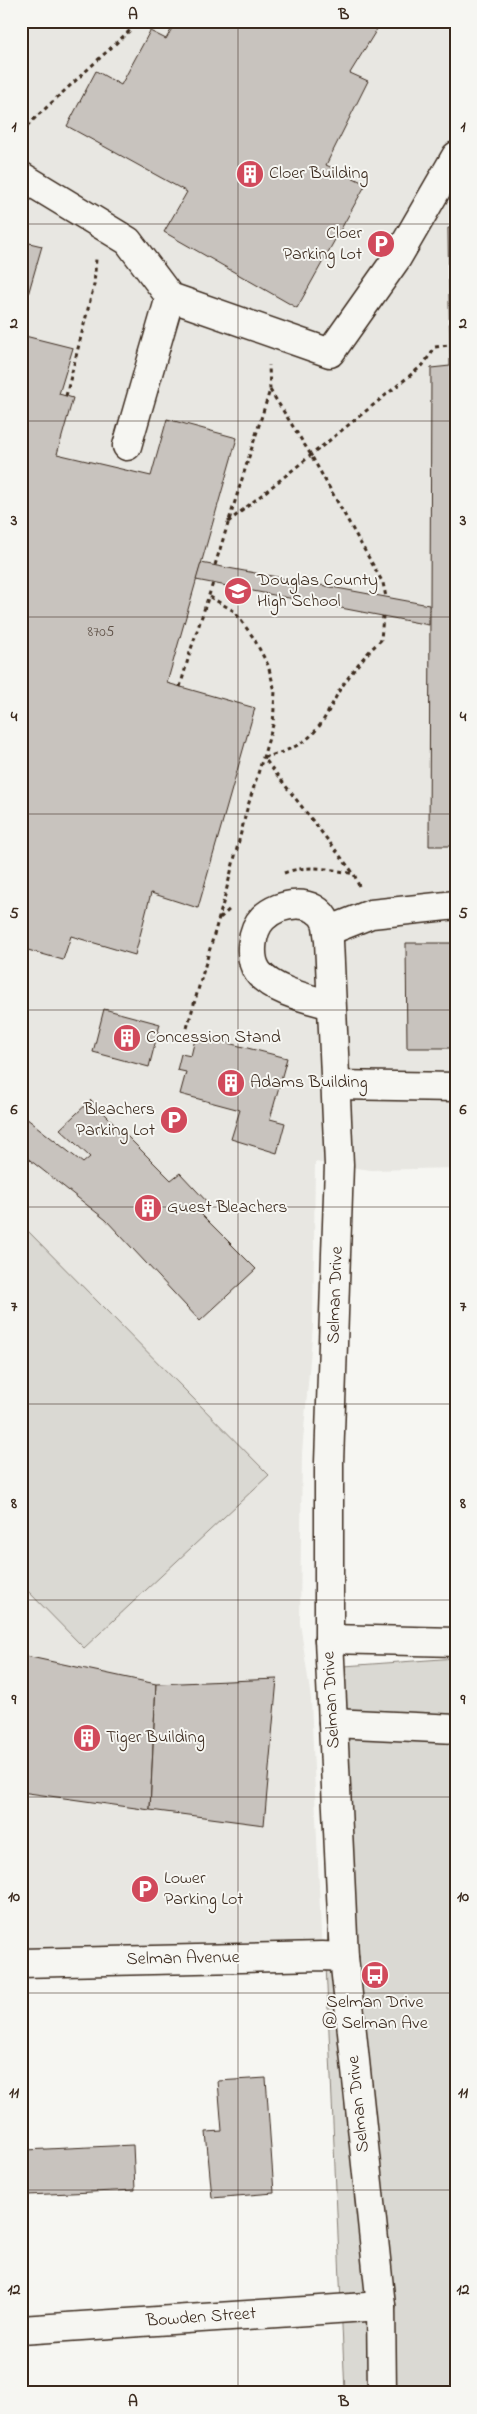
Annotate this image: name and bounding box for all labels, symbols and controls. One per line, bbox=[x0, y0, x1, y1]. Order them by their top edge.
text: A bbox=[128, 3, 138, 27]
text: B bbox=[338, 3, 350, 27]
text: 1 bbox=[11, 115, 17, 139]
text: 1 bbox=[460, 115, 466, 139]
building icon: Cloer Building bbox=[235, 159, 265, 189]
place label: Cloer Building bbox=[269, 161, 368, 188]
place label: Cloer Parking Lot bbox=[283, 221, 362, 269]
parking icon: Cloer Parking Lot bbox=[366, 229, 396, 259]
text: 2 bbox=[9, 312, 18, 336]
text: 2 bbox=[458, 312, 467, 336]
text: 3 bbox=[10, 509, 18, 533]
text: 3 bbox=[459, 509, 467, 533]
place label: Douglas County High School bbox=[256, 568, 378, 616]
school or university icon: Douglas County High School bbox=[223, 576, 253, 606]
house number: 8705 bbox=[88, 621, 115, 643]
text: 4 bbox=[10, 705, 18, 729]
text: 4 bbox=[459, 705, 467, 729]
text: 5 bbox=[9, 902, 19, 926]
text: 5 bbox=[458, 902, 468, 926]
building icon: Concession Stand bbox=[112, 1023, 142, 1053]
place label: Concession Stand bbox=[146, 1025, 281, 1051]
building icon: Adams Building bbox=[216, 1068, 246, 1098]
place label: Adams Building bbox=[250, 1070, 368, 1097]
place label: Bleachers Parking Lot bbox=[76, 1097, 155, 1145]
text: 6 bbox=[9, 1098, 18, 1122]
text: 6 bbox=[458, 1098, 467, 1122]
parking icon: Bleachers Parking Lot bbox=[159, 1105, 189, 1135]
building icon: Guest Bleachers bbox=[133, 1193, 163, 1223]
place label: Guest Bleachers bbox=[167, 1195, 288, 1221]
street label: Selman Drive bbox=[321, 1245, 351, 1344]
text: 7 bbox=[11, 1295, 18, 1319]
text: 7 bbox=[460, 1295, 467, 1319]
text: 8 bbox=[10, 1492, 17, 1516]
text: 8 bbox=[459, 1492, 466, 1516]
street label: Selman Drive bbox=[316, 1650, 348, 1749]
text: 9 bbox=[11, 1688, 17, 1712]
text: 9 bbox=[460, 1688, 466, 1712]
building icon: Tiger Building bbox=[72, 1723, 102, 1753]
place label: Tiger Building bbox=[106, 1725, 205, 1752]
place label: Lower Parking Lot bbox=[164, 1866, 243, 1914]
parking icon: Lower Parking Lot bbox=[130, 1874, 160, 1904]
text: 10 bbox=[8, 1885, 20, 1909]
text: 10 bbox=[457, 1885, 469, 1909]
street label: Selman Avenue bbox=[126, 1945, 241, 1973]
bus stop icon: Selman Drive @ Selman Ave bbox=[360, 1960, 390, 1990]
place label: Selman Drive @ Selman Ave bbox=[322, 1990, 429, 2037]
street label: Selman Drive bbox=[341, 2053, 377, 2154]
text: 11 bbox=[9, 2081, 20, 2105]
text: 11 bbox=[458, 2081, 469, 2105]
text: 12 bbox=[7, 2278, 21, 2302]
text: 12 bbox=[456, 2278, 470, 2302]
street label: Bowden Street bbox=[144, 2301, 257, 2335]
text: A bbox=[128, 2390, 138, 2414]
text: B bbox=[338, 2390, 350, 2414]

